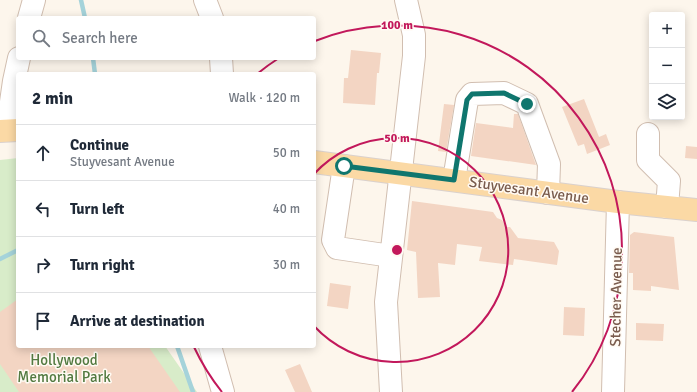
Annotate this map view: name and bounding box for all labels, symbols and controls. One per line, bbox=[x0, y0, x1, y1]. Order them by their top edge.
map controls bbox=[649, 12, 685, 120]
button: + bbox=[649, 12, 685, 48]
search box bbox=[16, 16, 316, 60]
text: 100 m bbox=[381, 18, 413, 33]
icon: search bbox=[30, 27, 52, 49]
text: Search here bbox=[62, 29, 138, 47]
button: − bbox=[649, 48, 685, 84]
button: layers bbox=[649, 84, 685, 120]
text: 2 min bbox=[32, 88, 73, 109]
text: Walk · 120 m bbox=[229, 90, 300, 106]
route end bbox=[518, 95, 536, 113]
text: 50 m bbox=[384, 131, 410, 146]
text: Continue bbox=[70, 136, 129, 154]
icon: ahead bbox=[32, 142, 54, 164]
text: 50 m bbox=[273, 145, 300, 161]
text: Stuyvesant Avenue bbox=[70, 154, 175, 170]
route start bbox=[335, 157, 353, 175]
street label: Stuyvesant Avenue bbox=[468, 173, 590, 207]
icon: left bbox=[32, 198, 54, 220]
text: Turn left bbox=[70, 200, 124, 218]
text: 40 m bbox=[273, 201, 300, 217]
centre of rings bbox=[390, 243, 404, 257]
street label: Stecher Avenue bbox=[606, 247, 626, 347]
icon: right bbox=[32, 254, 54, 276]
text: Turn right bbox=[70, 256, 135, 274]
text: 30 m bbox=[273, 257, 300, 273]
icon: arrive bbox=[32, 310, 54, 332]
text: Arrive at destination bbox=[70, 312, 205, 330]
park label: Hollywood Memorial Park bbox=[17, 351, 111, 386]

